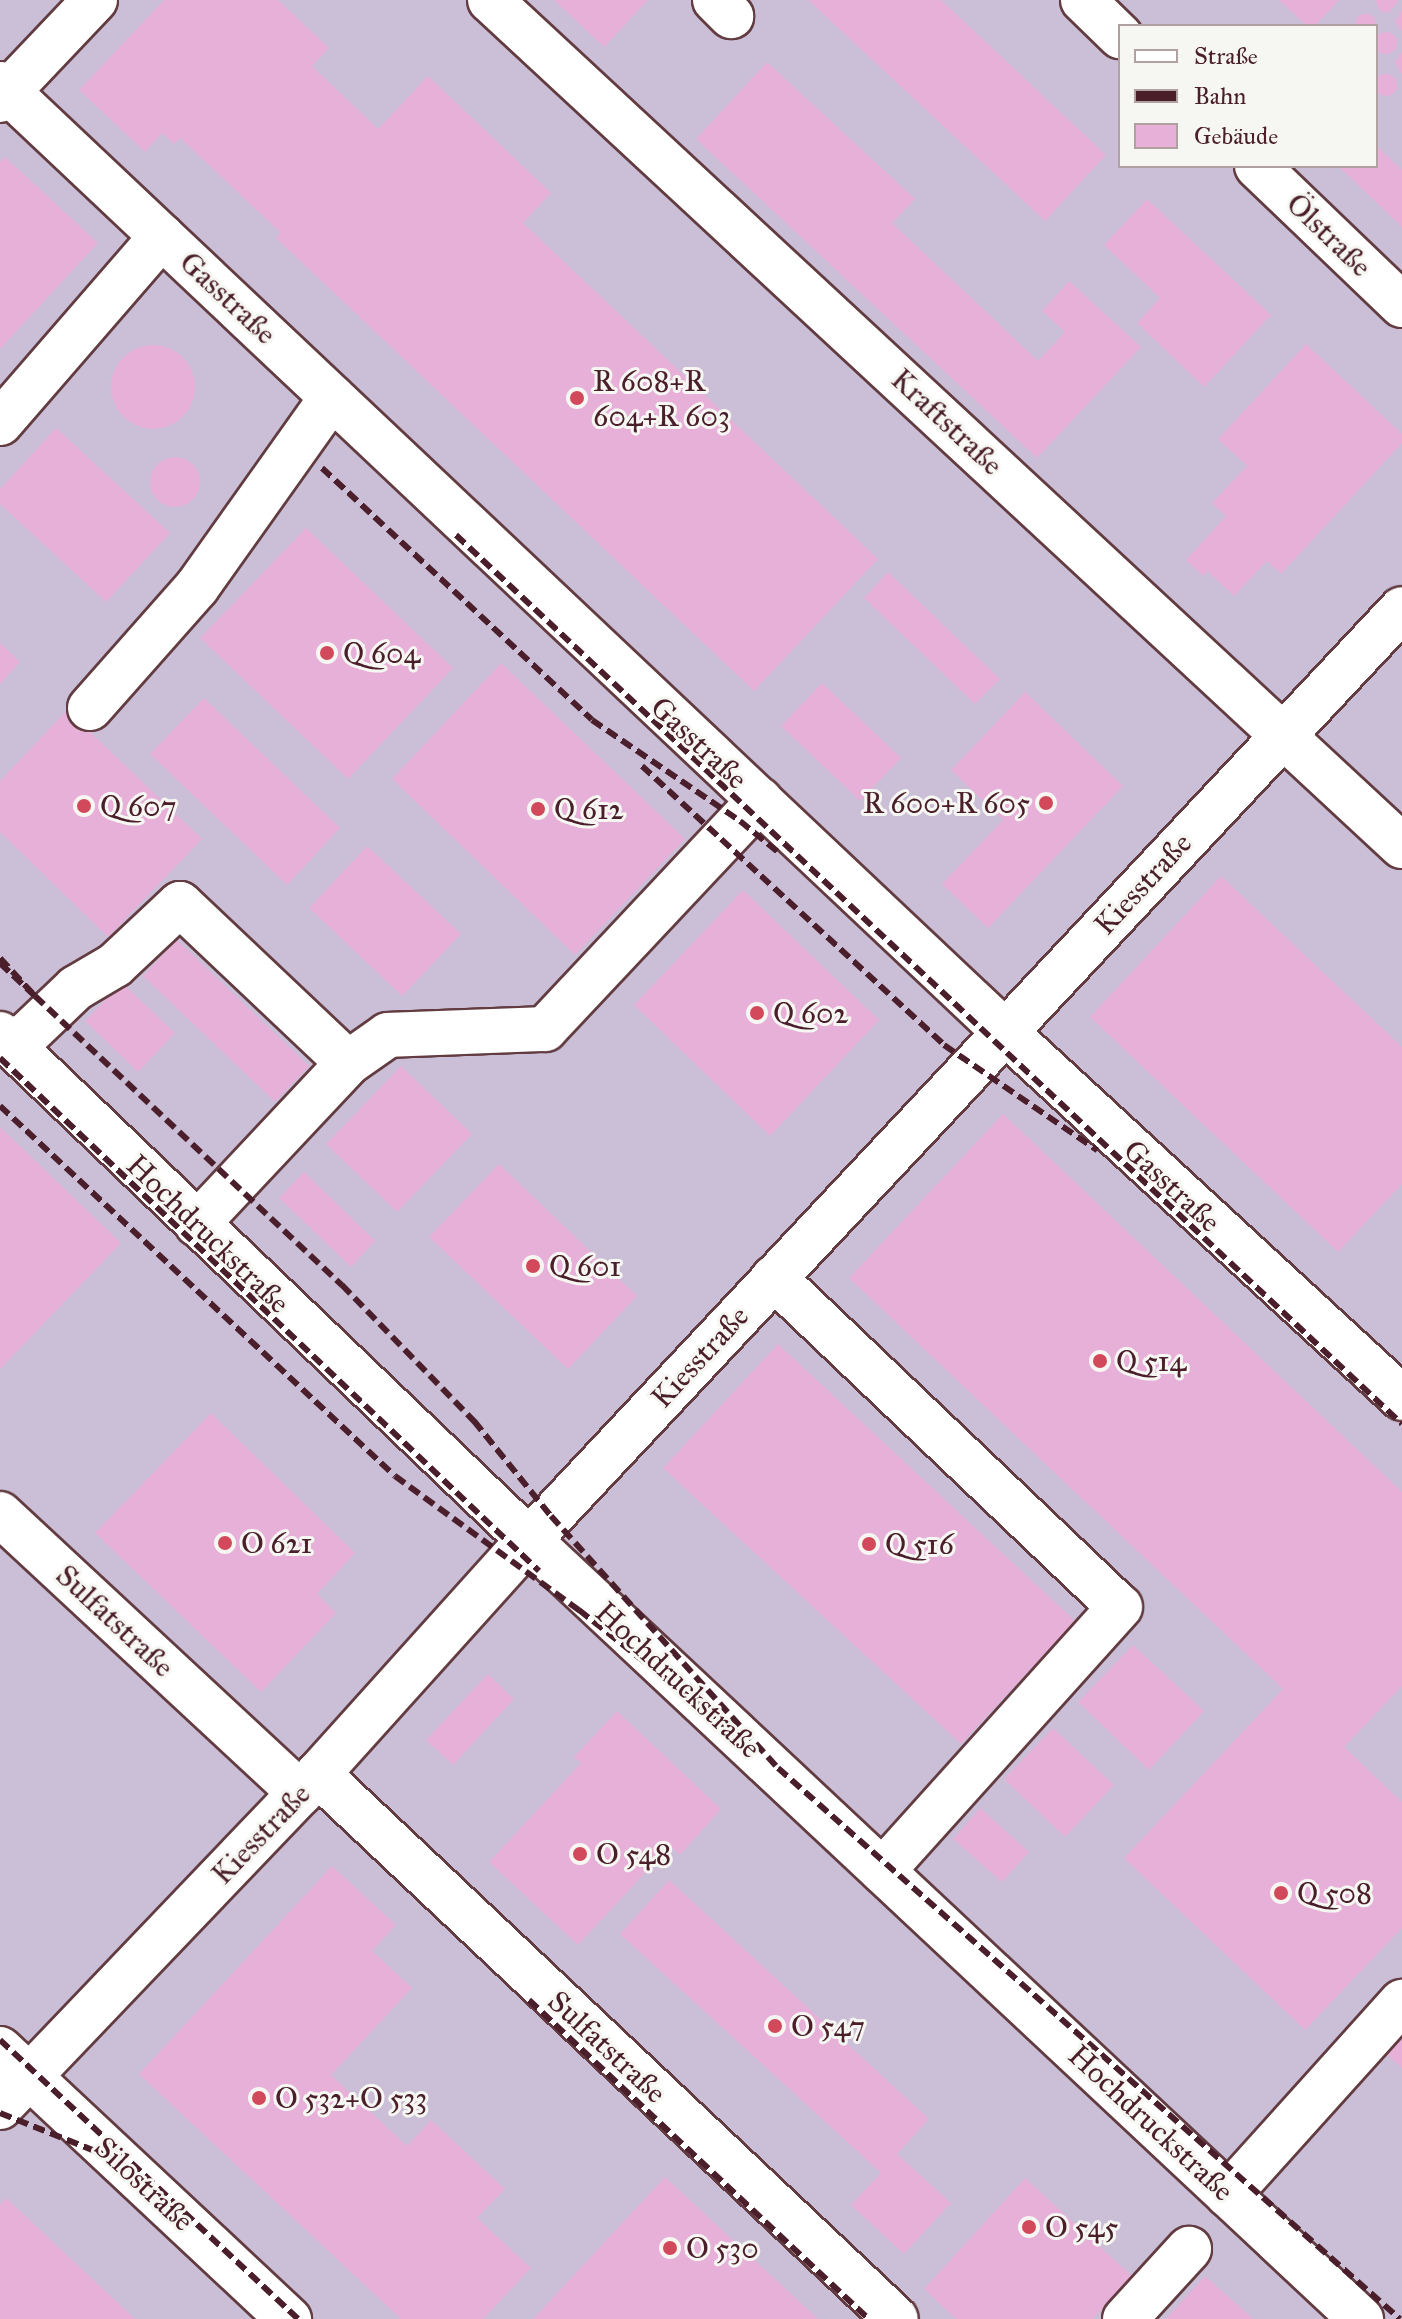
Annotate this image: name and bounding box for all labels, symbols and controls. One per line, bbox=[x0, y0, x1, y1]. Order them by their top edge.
legend bbox=[1118, 24, 1378, 168]
text: Straße bbox=[1194, 41, 1258, 71]
text: Bahn bbox=[1194, 81, 1246, 111]
text: Gebäude bbox=[1194, 121, 1278, 151]
street label: Ölstraße bbox=[1279, 186, 1379, 284]
street label: Gasstraße bbox=[172, 244, 284, 352]
street label: Kraftstraße bbox=[884, 361, 1010, 483]
place label: R 608+R 604+R 603 bbox=[593, 363, 730, 434]
marker: R 608+R 604+R 603 bbox=[568, 389, 586, 407]
place label: Q 604 bbox=[343, 635, 420, 671]
marker: Q 604 bbox=[318, 644, 336, 662]
street label: Gasstraße bbox=[643, 689, 755, 797]
place label: R 600+R 605 bbox=[863, 785, 1030, 821]
place label: Q 607 bbox=[100, 788, 177, 824]
place label: Q 612 bbox=[554, 791, 624, 827]
marker: R 600+R 605 bbox=[1037, 794, 1055, 812]
marker: Q 607 bbox=[75, 797, 93, 815]
marker: Q 612 bbox=[529, 800, 547, 818]
street label: Kiesstraße bbox=[1087, 826, 1199, 942]
place label: Q 602 bbox=[773, 995, 848, 1031]
marker: Q 602 bbox=[748, 1004, 766, 1022]
street label: Gasstraße bbox=[1116, 1132, 1228, 1240]
street label: Hochdruckstraße bbox=[119, 1147, 297, 1321]
place label: Q 601 bbox=[549, 1248, 621, 1284]
marker: Q 601 bbox=[524, 1257, 542, 1275]
street label: Kiesstraße bbox=[644, 1299, 756, 1415]
place label: Q 514 bbox=[1116, 1343, 1186, 1379]
marker: Q 514 bbox=[1091, 1352, 1109, 1370]
place label: O 621 bbox=[241, 1525, 312, 1561]
place label: Q 516 bbox=[885, 1526, 954, 1562]
marker: O 621 bbox=[216, 1534, 234, 1552]
marker: Q 516 bbox=[860, 1535, 878, 1553]
street label: Sulfatstraße bbox=[48, 1557, 182, 1685]
street label: Hochdruckstraße bbox=[588, 1594, 768, 1766]
street label: Kiesstraße bbox=[204, 1776, 318, 1892]
place label: O 548 bbox=[596, 1836, 671, 1872]
marker: O 548 bbox=[571, 1845, 589, 1863]
place label: Q 508 bbox=[1297, 1875, 1372, 1911]
marker: Q 508 bbox=[1272, 1884, 1290, 1902]
street label: Sulfatstraße bbox=[540, 1983, 674, 2111]
place label: O 547 bbox=[791, 2008, 865, 2044]
marker: O 547 bbox=[766, 2017, 784, 2035]
street label: Hochdruckstraße bbox=[1061, 2037, 1241, 2209]
place label: O 532+O 533 bbox=[275, 2080, 427, 2116]
marker: O 532+O 533 bbox=[250, 2089, 268, 2107]
street label: Silostraße bbox=[87, 2129, 201, 2239]
place label: O 545 bbox=[1045, 2209, 1118, 2245]
marker: O 545 bbox=[1020, 2218, 1038, 2236]
place label: O 530 bbox=[686, 2230, 759, 2266]
marker: O 530 bbox=[661, 2239, 679, 2257]

